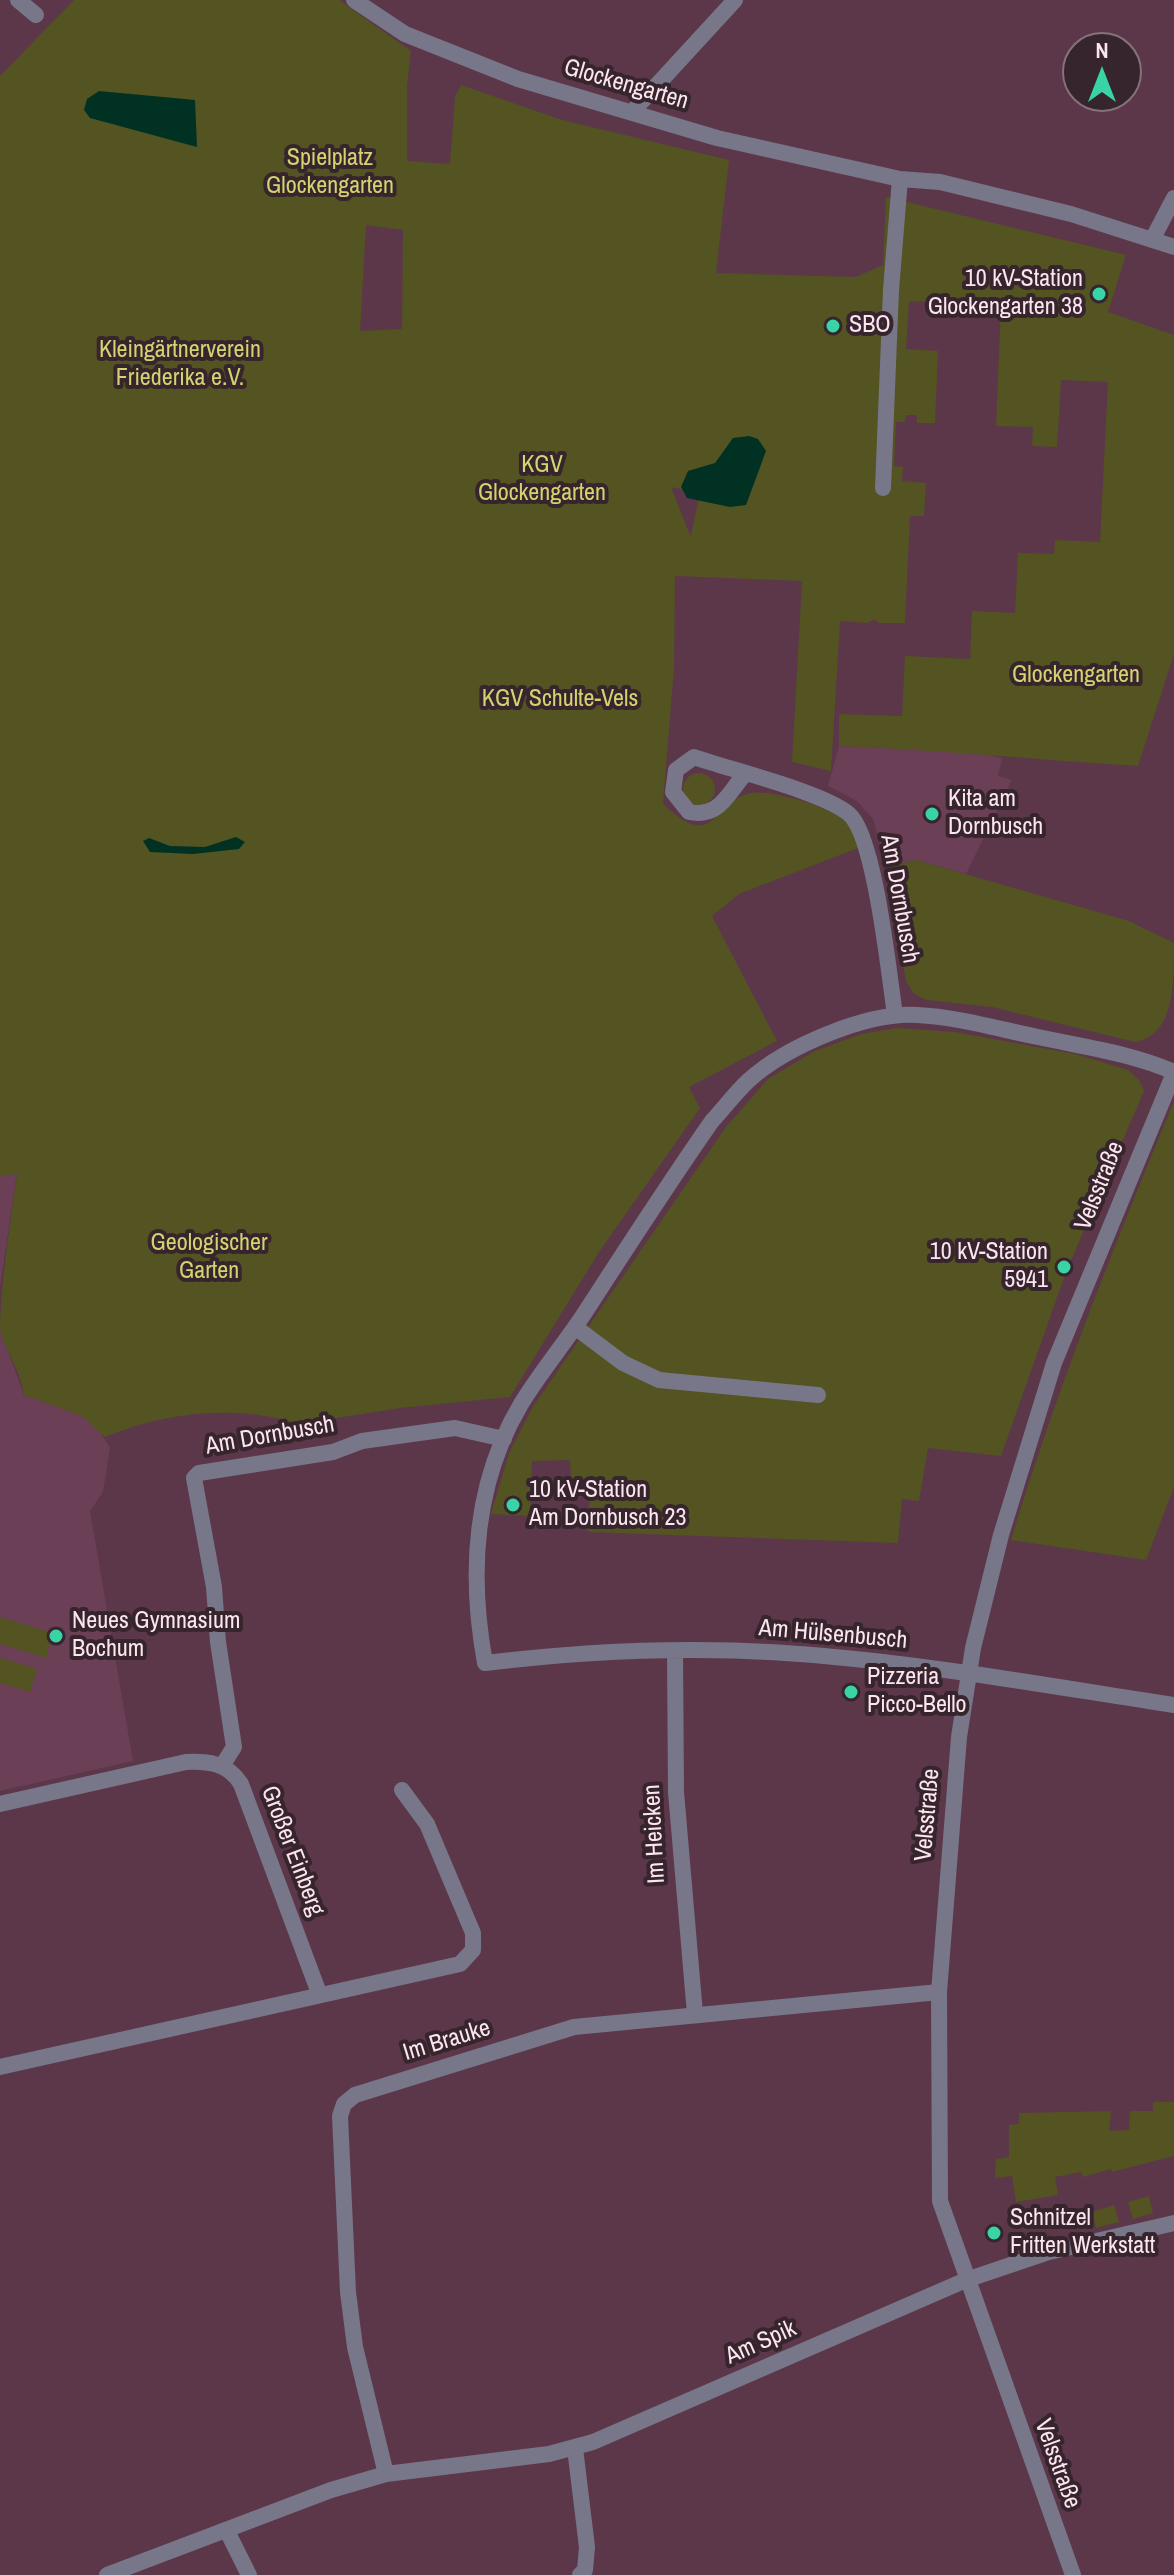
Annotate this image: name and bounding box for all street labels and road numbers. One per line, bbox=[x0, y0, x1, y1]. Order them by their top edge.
street label: Glockengarten bbox=[561, 54, 691, 116]
street label: Am Dornbusch bbox=[874, 832, 924, 966]
street label: Velsstraße bbox=[1069, 1138, 1131, 1234]
street label: Am Dornbusch bbox=[203, 1411, 337, 1461]
street label: Am Hülsenbusch bbox=[758, 1614, 908, 1656]
street label: Velsstraße bbox=[910, 1767, 946, 1863]
street label: Großer Einberg bbox=[254, 1782, 330, 1920]
street label: Im Heicken bbox=[638, 1784, 672, 1884]
street label: Im Brauke bbox=[400, 2014, 494, 2068]
street label: Am Spik bbox=[721, 2315, 801, 2371]
street label: Velsstraße bbox=[1028, 2415, 1086, 2513]

